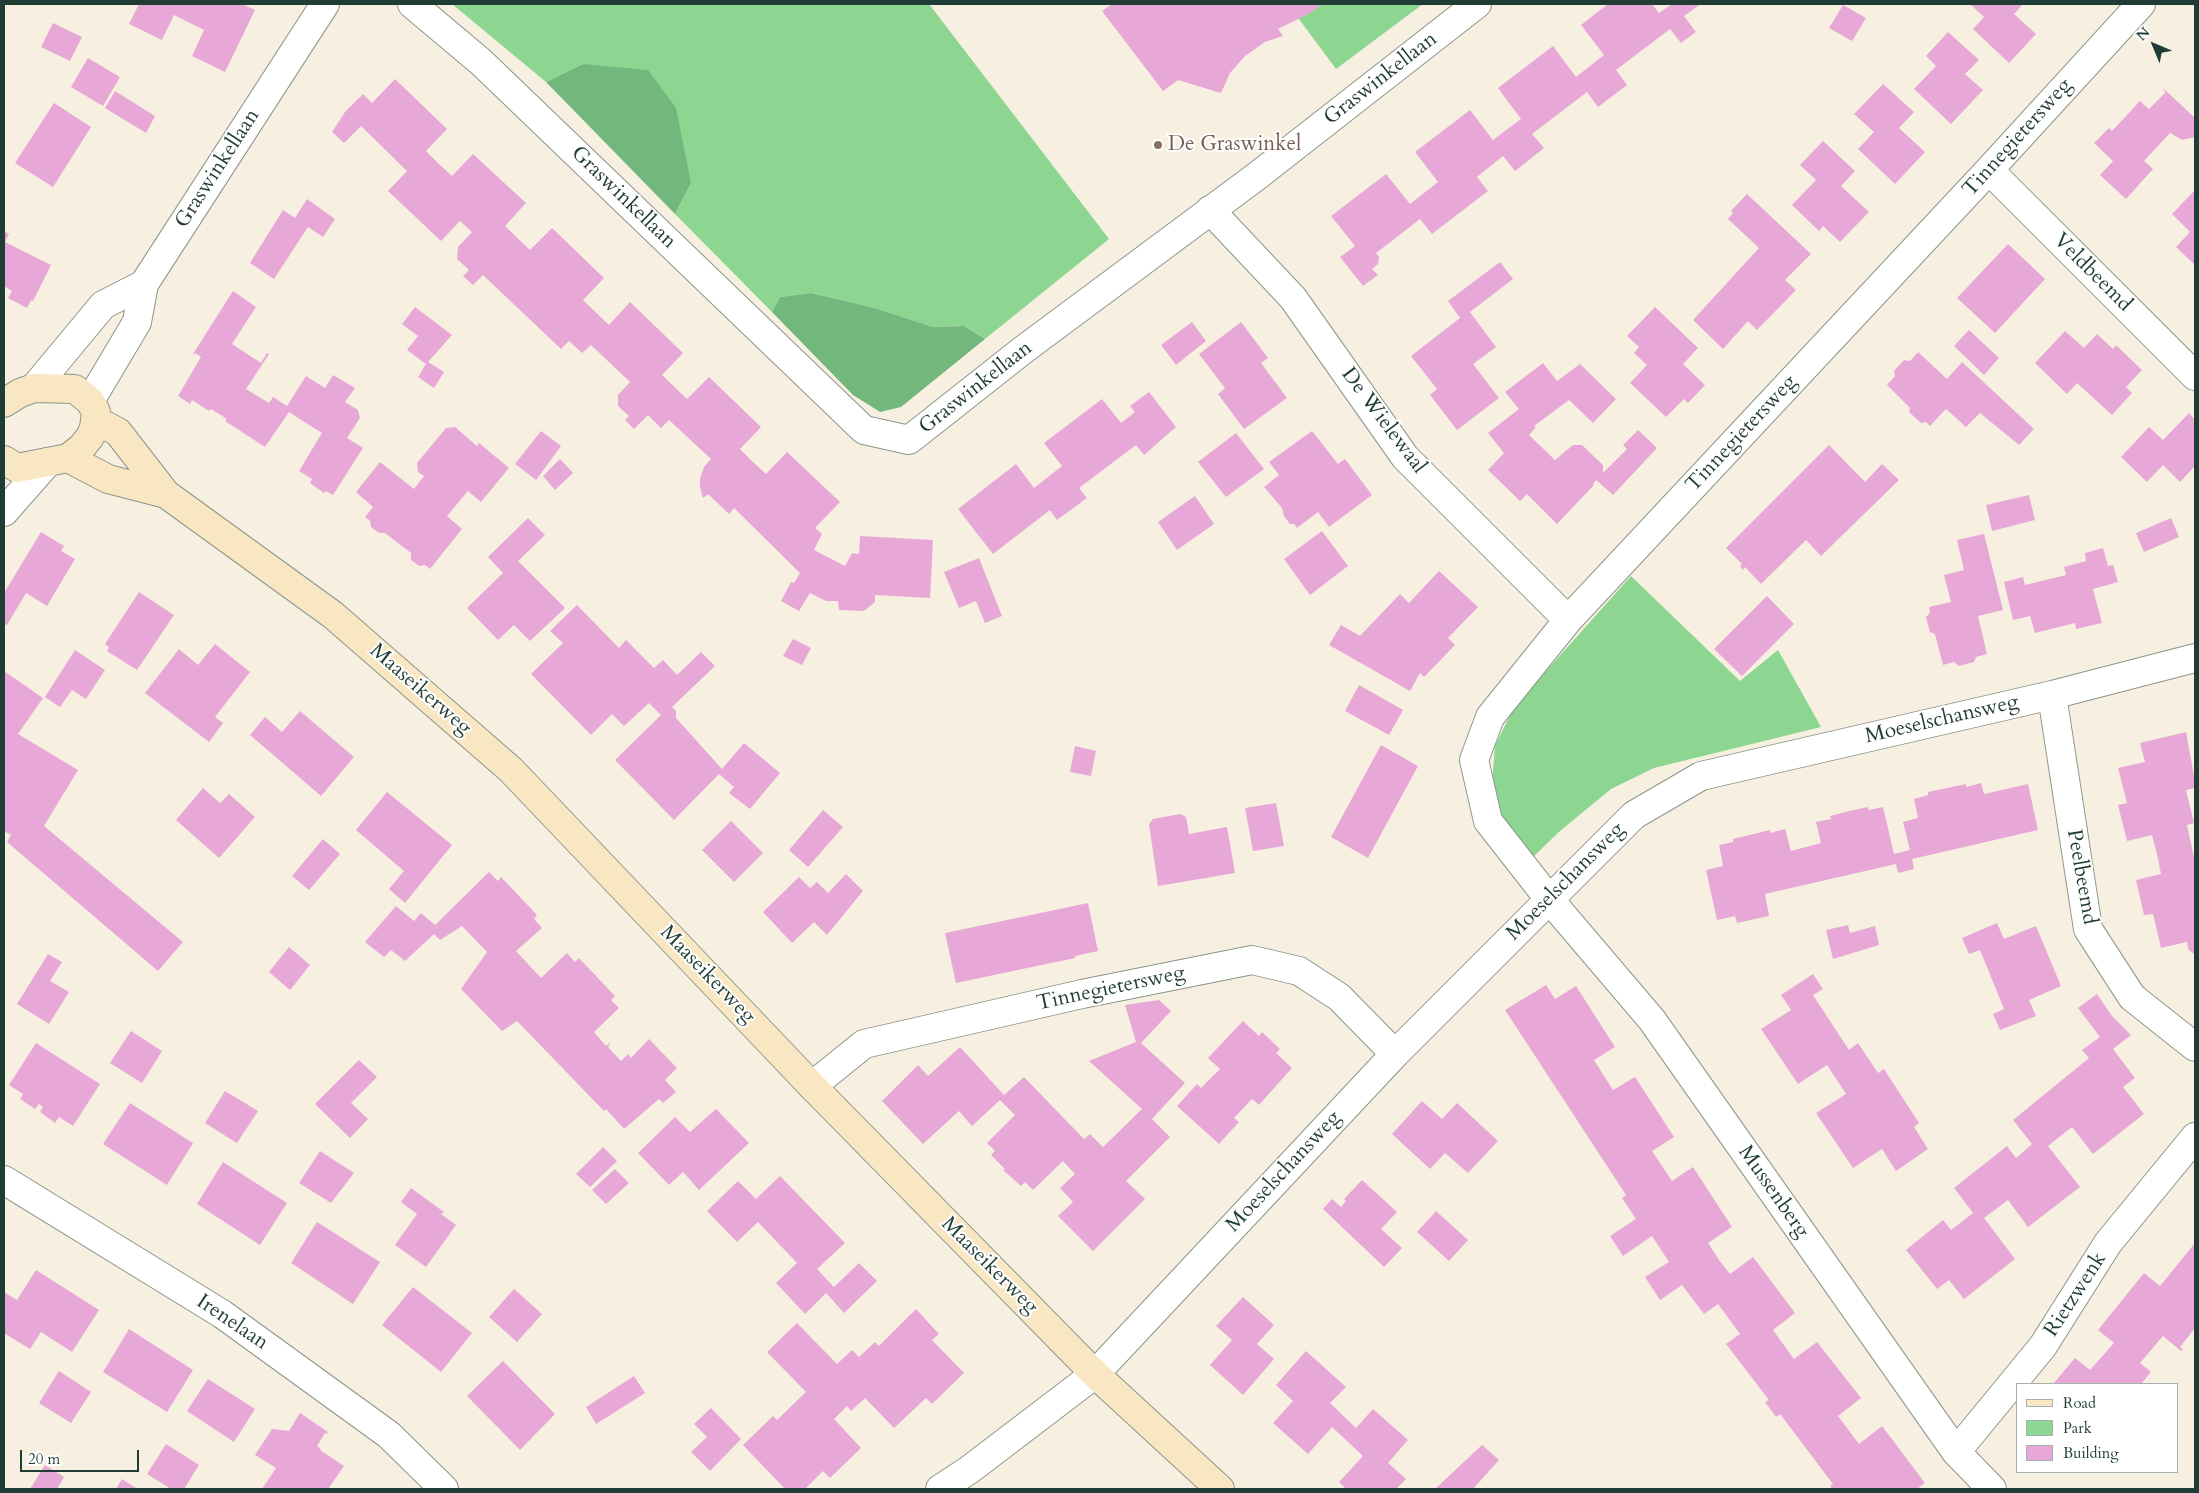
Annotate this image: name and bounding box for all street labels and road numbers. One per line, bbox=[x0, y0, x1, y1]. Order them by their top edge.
street label: Graswinkellaan bbox=[1319, 27, 1443, 131]
street label: Tinnegietersweg bbox=[1958, 73, 2078, 203]
street label: Graswinkellaan bbox=[170, 105, 266, 233]
street label: Graswinkellaan bbox=[565, 141, 681, 255]
street label: Veldbeemd bbox=[2047, 228, 2137, 318]
street label: Graswinkellaan bbox=[914, 336, 1038, 440]
street label: De Wielewaal bbox=[1335, 363, 1431, 479]
street label: Tinnegietersweg bbox=[1681, 370, 1803, 498]
street label: Maaseikerweg bbox=[364, 639, 476, 741]
street label: Moeselschansweg bbox=[1863, 690, 2021, 750]
street label: Moeselschansweg bbox=[1502, 818, 1630, 946]
street label: Peelbeemd bbox=[2060, 827, 2102, 927]
street label: Maaseikerweg bbox=[654, 921, 760, 1029]
street label: Tinnegietersweg bbox=[1035, 961, 1187, 1017]
street label: Moeselschansweg bbox=[1221, 1106, 1347, 1238]
street label: Mussenberg bbox=[1732, 1141, 1814, 1243]
street label: Maaseikerweg bbox=[935, 1212, 1043, 1320]
street label: Rietzwenk bbox=[2039, 1248, 2113, 1342]
street label: Irenelaan bbox=[191, 1290, 273, 1356]

